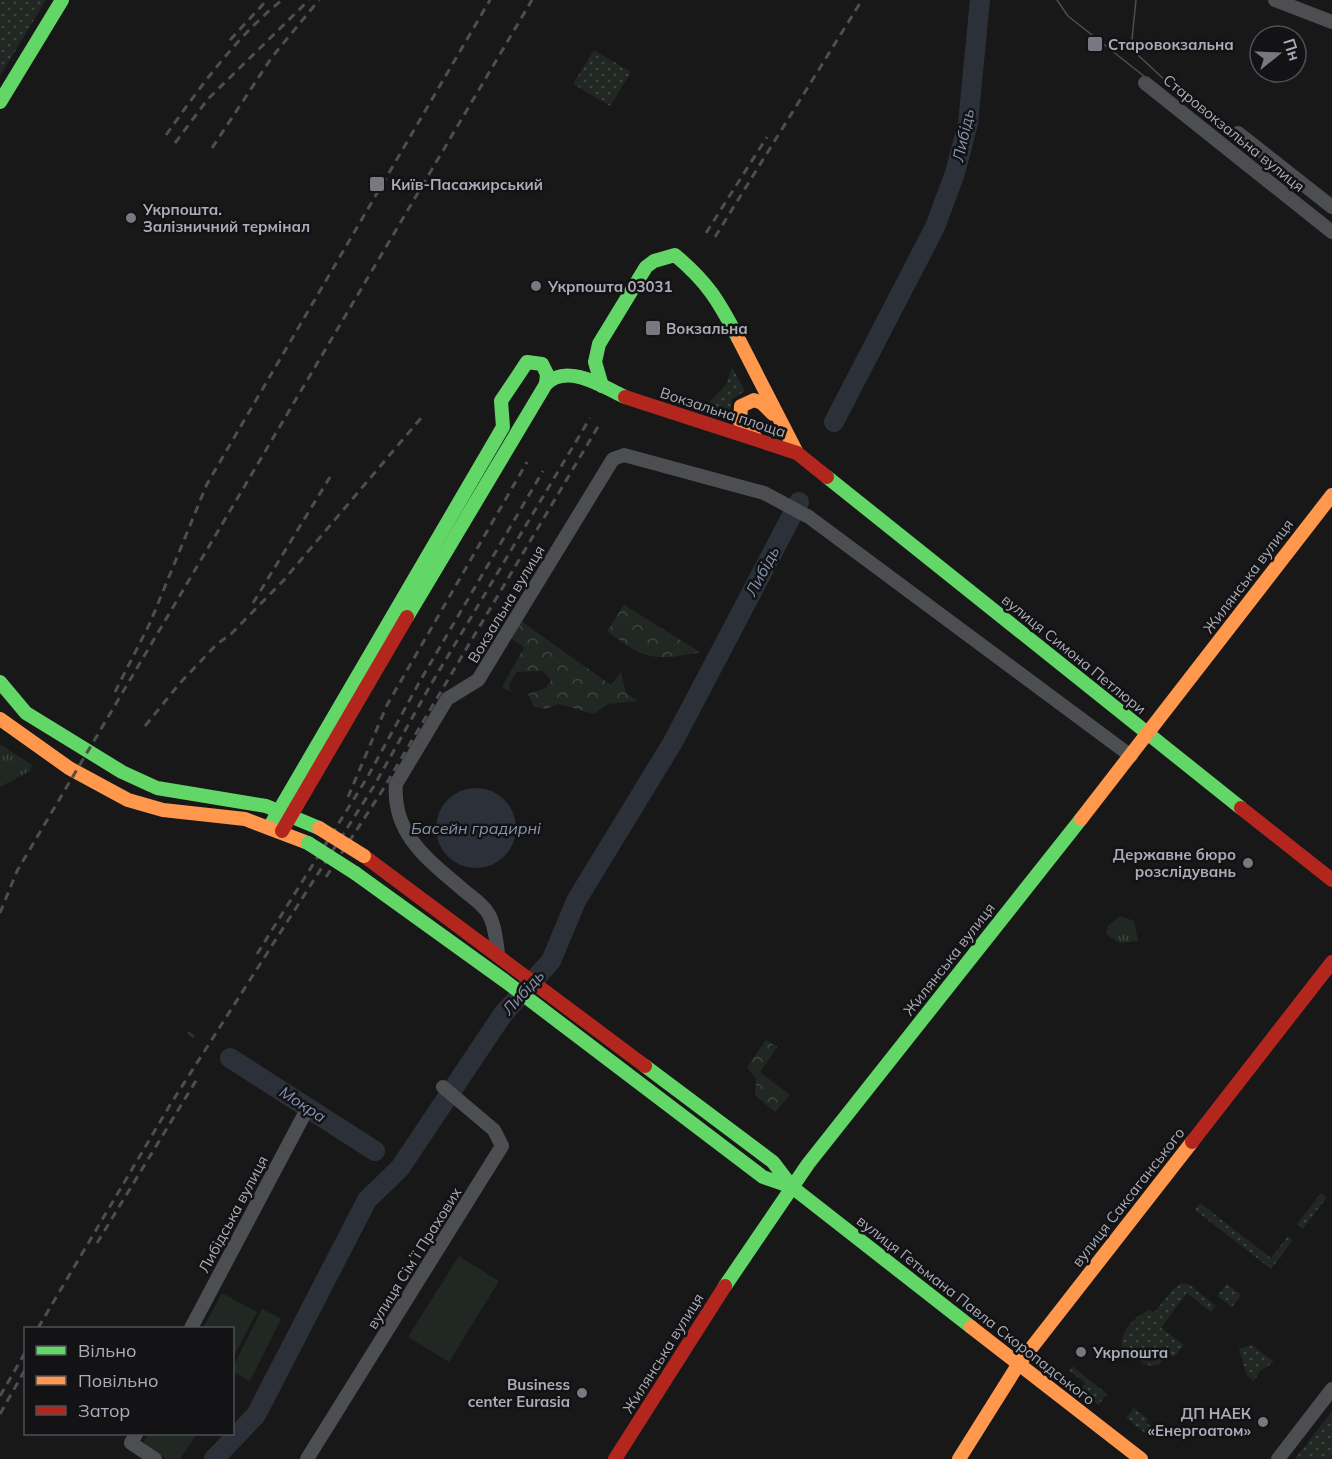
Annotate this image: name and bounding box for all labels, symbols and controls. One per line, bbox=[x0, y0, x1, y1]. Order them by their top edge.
north arrow bbox=[1248, 24, 1308, 84]
marker: Старовокзальна bbox=[1086, 35, 1104, 53]
place label: Старовокзальна bbox=[1108, 35, 1234, 54]
text: Пн bbox=[1279, 36, 1305, 63]
street label: Старовокзальна вулиця bbox=[1160, 70, 1308, 196]
water label: Либідь bbox=[947, 107, 978, 164]
marker: Київ-Пасажирський bbox=[368, 175, 386, 193]
place label: Київ-Пасажирський bbox=[391, 175, 543, 194]
place label: Укрпошта. Залізничний термінал bbox=[142, 200, 310, 236]
marker: Укрпошта. Залізничний термінал bbox=[124, 211, 138, 225]
place label: Укрпошта 03031 bbox=[547, 277, 672, 296]
marker: Укрпошта 03031 bbox=[529, 279, 543, 293]
marker: Вокзальна bbox=[644, 319, 662, 337]
place label: Вокзальна bbox=[666, 319, 748, 338]
street label: Вокзальна площа bbox=[658, 383, 788, 441]
street label: Жилянська вулиця bbox=[1199, 515, 1297, 637]
street label: Вокзальна вулиця bbox=[463, 542, 549, 666]
water label: Либідь bbox=[740, 542, 783, 600]
street label: вулиця Симона Петлюри bbox=[998, 590, 1150, 718]
water label: Басейн градирні bbox=[411, 818, 541, 838]
place label: Державне бюро розслідувань bbox=[1113, 845, 1236, 881]
marker: Державне бюро розслідувань bbox=[1241, 856, 1255, 870]
street label: Жилянська вулиця bbox=[899, 899, 999, 1019]
water label: Либідь bbox=[497, 965, 548, 1019]
water label: Мокра bbox=[276, 1082, 330, 1126]
street label: вулиця Саксаганського bbox=[1068, 1123, 1188, 1271]
street label: Либідська вулиця bbox=[194, 1152, 272, 1276]
street label: вулиця Сімʼї Прахових bbox=[363, 1184, 465, 1332]
street label: вулиця Гетьмана Павла Скоропадського bbox=[853, 1211, 1099, 1409]
street label: Жилянська вулиця bbox=[618, 1289, 708, 1417]
legend bbox=[24, 1327, 234, 1435]
text: Вільно bbox=[78, 1339, 136, 1362]
place label: Укрпошта bbox=[1092, 1343, 1168, 1362]
marker: Укрпошта bbox=[1074, 1345, 1088, 1359]
text: Повільно bbox=[78, 1369, 158, 1392]
place label: Business center Eurasia bbox=[468, 1375, 570, 1411]
marker: Business center Eurasia bbox=[575, 1386, 589, 1400]
text: Затор bbox=[78, 1399, 130, 1422]
place label: ДП НАЕК «Енергоатом» bbox=[1148, 1404, 1252, 1440]
marker: ДП НАЕК «Енергоатом» bbox=[1256, 1415, 1270, 1429]

